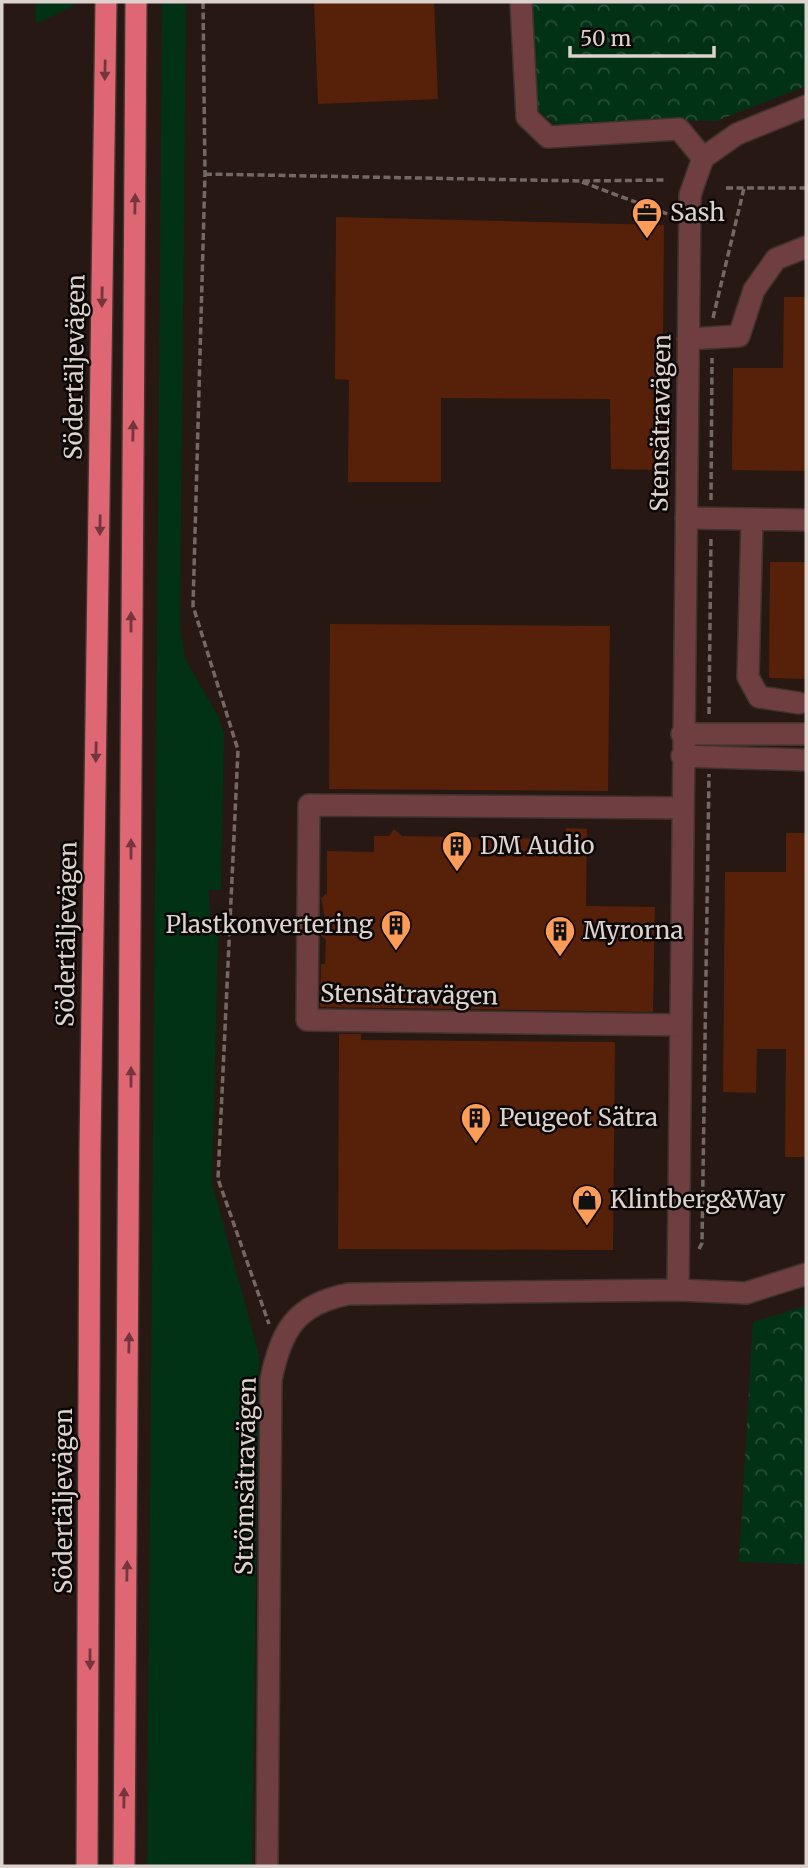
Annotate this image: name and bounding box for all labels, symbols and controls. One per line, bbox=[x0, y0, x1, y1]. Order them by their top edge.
scale bar bbox=[570, 14, 714, 58]
text: 50 m bbox=[580, 25, 631, 52]
one-way arrow bbox=[99, 59, 111, 81]
one-way arrow bbox=[129, 192, 140, 214]
office icon: Sash bbox=[630, 196, 664, 240]
place label: Sash bbox=[670, 197, 725, 228]
street label: Södertäljevägen bbox=[57, 274, 92, 460]
one-way arrow bbox=[96, 287, 108, 309]
street label: Stensätravägen bbox=[643, 334, 678, 512]
one-way arrow bbox=[127, 420, 138, 442]
one-way arrow bbox=[94, 514, 105, 536]
one-way arrow bbox=[125, 610, 137, 632]
one-way arrow bbox=[90, 742, 102, 764]
building icon: DM Audio bbox=[440, 829, 474, 873]
place label: DM Audio bbox=[480, 830, 595, 861]
one-way arrow bbox=[125, 838, 137, 860]
street label: Södertäljevägen bbox=[49, 841, 84, 1027]
building icon: Plastkonvertering bbox=[379, 908, 413, 952]
place label: Plastkonvertering bbox=[165, 909, 373, 940]
building icon: Myrorna bbox=[543, 914, 577, 958]
place label: Myrorna bbox=[583, 915, 684, 946]
street label: Stensätravägen bbox=[320, 977, 498, 1012]
one-way arrow bbox=[125, 1065, 137, 1087]
building icon: Peugeot Sätra bbox=[459, 1101, 493, 1145]
place label: Peugeot Sätra bbox=[499, 1102, 658, 1133]
shop icon: Klintberg&Way bbox=[570, 1183, 604, 1227]
place label: Klintberg&Way bbox=[610, 1184, 785, 1215]
one-way arrow bbox=[123, 1332, 135, 1354]
street label: Strömsätravägen bbox=[228, 1377, 263, 1575]
street label: Södertäljevägen bbox=[48, 1408, 79, 1594]
one-way arrow bbox=[121, 1559, 132, 1581]
one-way arrow bbox=[84, 1648, 96, 1670]
one-way arrow bbox=[118, 1787, 130, 1809]

